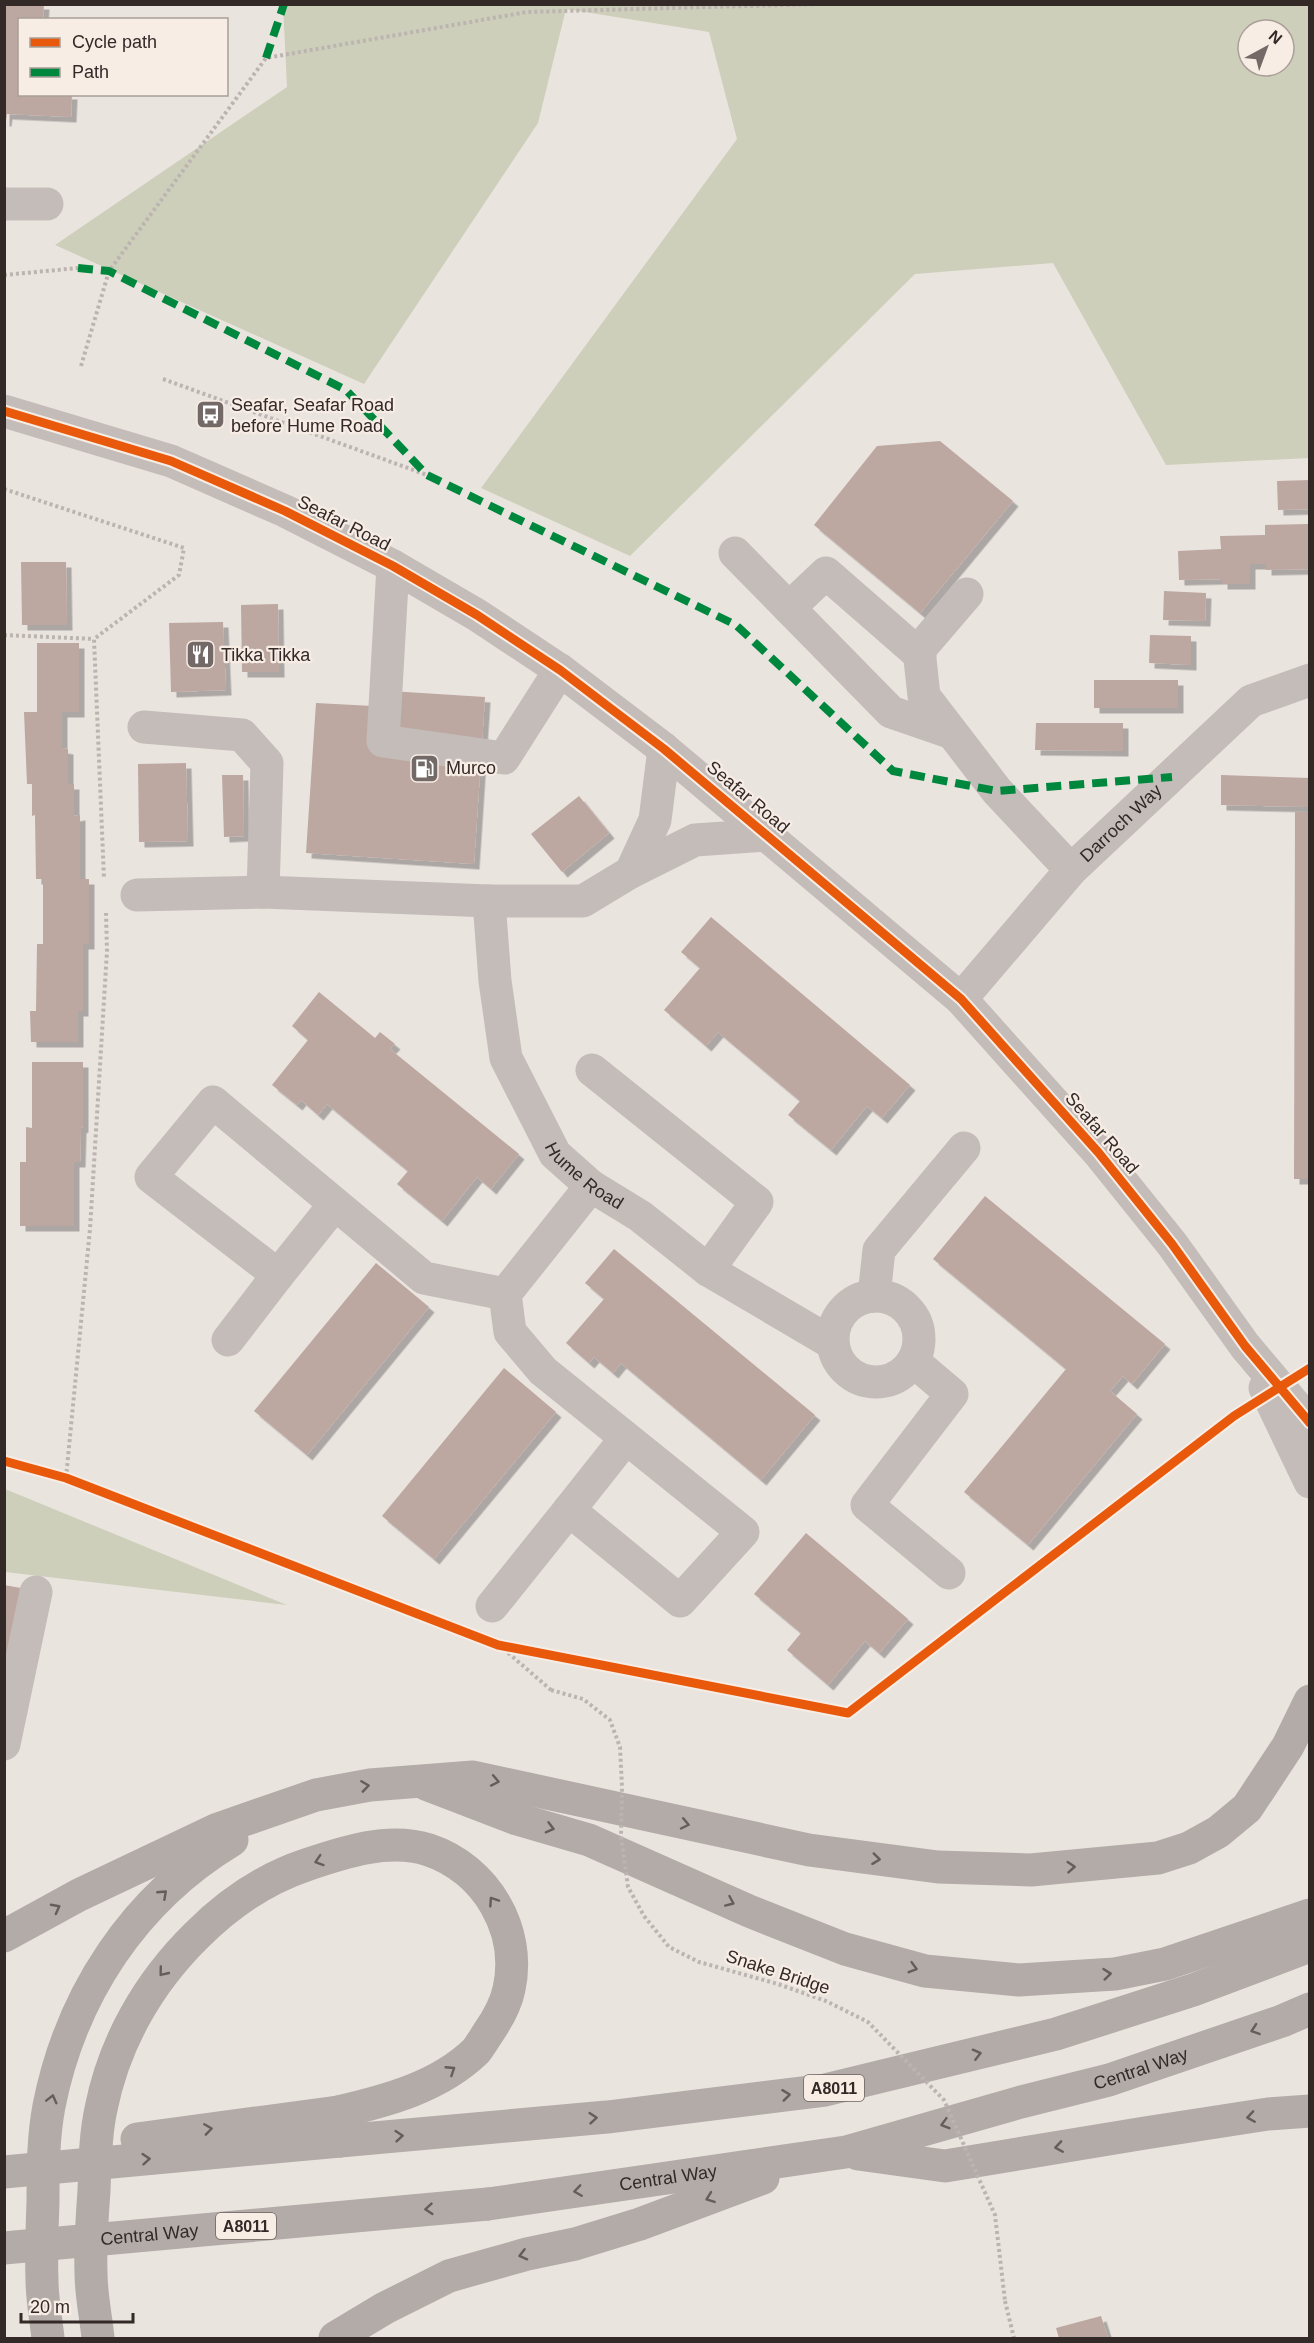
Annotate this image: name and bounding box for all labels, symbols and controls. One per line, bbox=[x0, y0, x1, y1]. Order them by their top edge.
legend bbox=[18, 18, 228, 96]
north arrow bbox=[1236, 18, 1296, 78]
text: N bbox=[1266, 27, 1285, 47]
text: Cycle path bbox=[72, 32, 157, 52]
text: Path bbox=[72, 62, 109, 82]
place label: Seafar, Seafar Road before Hume Road bbox=[231, 395, 394, 436]
bus stop icon: Seafar, Seafar Road before Hume Road bbox=[194, 399, 226, 431]
street label: Seafar Road bbox=[294, 491, 394, 555]
restaurant icon: Tikka Tikka bbox=[184, 639, 216, 671]
place label: Tikka Tikka bbox=[221, 645, 311, 665]
fuel station icon: Murco bbox=[409, 752, 441, 784]
street label: Seafar Road bbox=[703, 757, 793, 837]
place label: Murco bbox=[446, 758, 496, 778]
street label: Darroch Way bbox=[1076, 780, 1166, 866]
street label: Seafar Road bbox=[1061, 1088, 1143, 1178]
street label: Hume Road bbox=[541, 1139, 627, 1213]
one-way arrow bbox=[489, 1774, 499, 1787]
one-way arrow bbox=[361, 1780, 370, 1793]
one-way arrow bbox=[679, 1817, 689, 1830]
one-way arrow bbox=[545, 1820, 555, 1833]
one-way arrow bbox=[314, 1853, 325, 1866]
one-way arrow bbox=[872, 1853, 881, 1865]
one-way arrow bbox=[1066, 1861, 1075, 1874]
one-way arrow bbox=[156, 1890, 166, 1901]
one-way arrow bbox=[724, 1895, 735, 1907]
one-way arrow bbox=[488, 1897, 500, 1907]
one-way arrow bbox=[50, 1904, 60, 1915]
street label: Snake Bridge bbox=[724, 1946, 832, 1998]
one-way arrow bbox=[907, 1961, 918, 1973]
one-way arrow bbox=[160, 1965, 171, 1976]
one-way arrow bbox=[1102, 1968, 1112, 1981]
one-way arrow bbox=[1250, 2023, 1261, 2035]
street label: Central Way bbox=[1091, 2044, 1191, 2094]
one-way arrow bbox=[972, 2048, 982, 2061]
one-way arrow bbox=[444, 2066, 455, 2077]
road number: A8011 bbox=[804, 2075, 864, 2101]
one-way arrow bbox=[782, 2089, 791, 2102]
one-way arrow bbox=[44, 2094, 57, 2104]
one-way arrow bbox=[1247, 2110, 1256, 2122]
one-way arrow bbox=[588, 2112, 597, 2125]
one-way arrow bbox=[940, 2117, 951, 2129]
one-way arrow bbox=[204, 2124, 213, 2136]
one-way arrow bbox=[394, 2130, 403, 2143]
one-way arrow bbox=[1054, 2141, 1063, 2153]
one-way arrow bbox=[142, 2153, 151, 2166]
street label: Central Way bbox=[618, 2161, 718, 2195]
one-way arrow bbox=[574, 2184, 583, 2196]
one-way arrow bbox=[705, 2191, 716, 2203]
one-way arrow bbox=[425, 2202, 434, 2215]
road number: A8011 bbox=[216, 2213, 276, 2239]
street label: Central Way bbox=[99, 2220, 199, 2249]
one-way arrow bbox=[519, 2248, 529, 2261]
scale bar bbox=[21, 2286, 134, 2324]
text: 20 m bbox=[30, 2297, 70, 2317]

